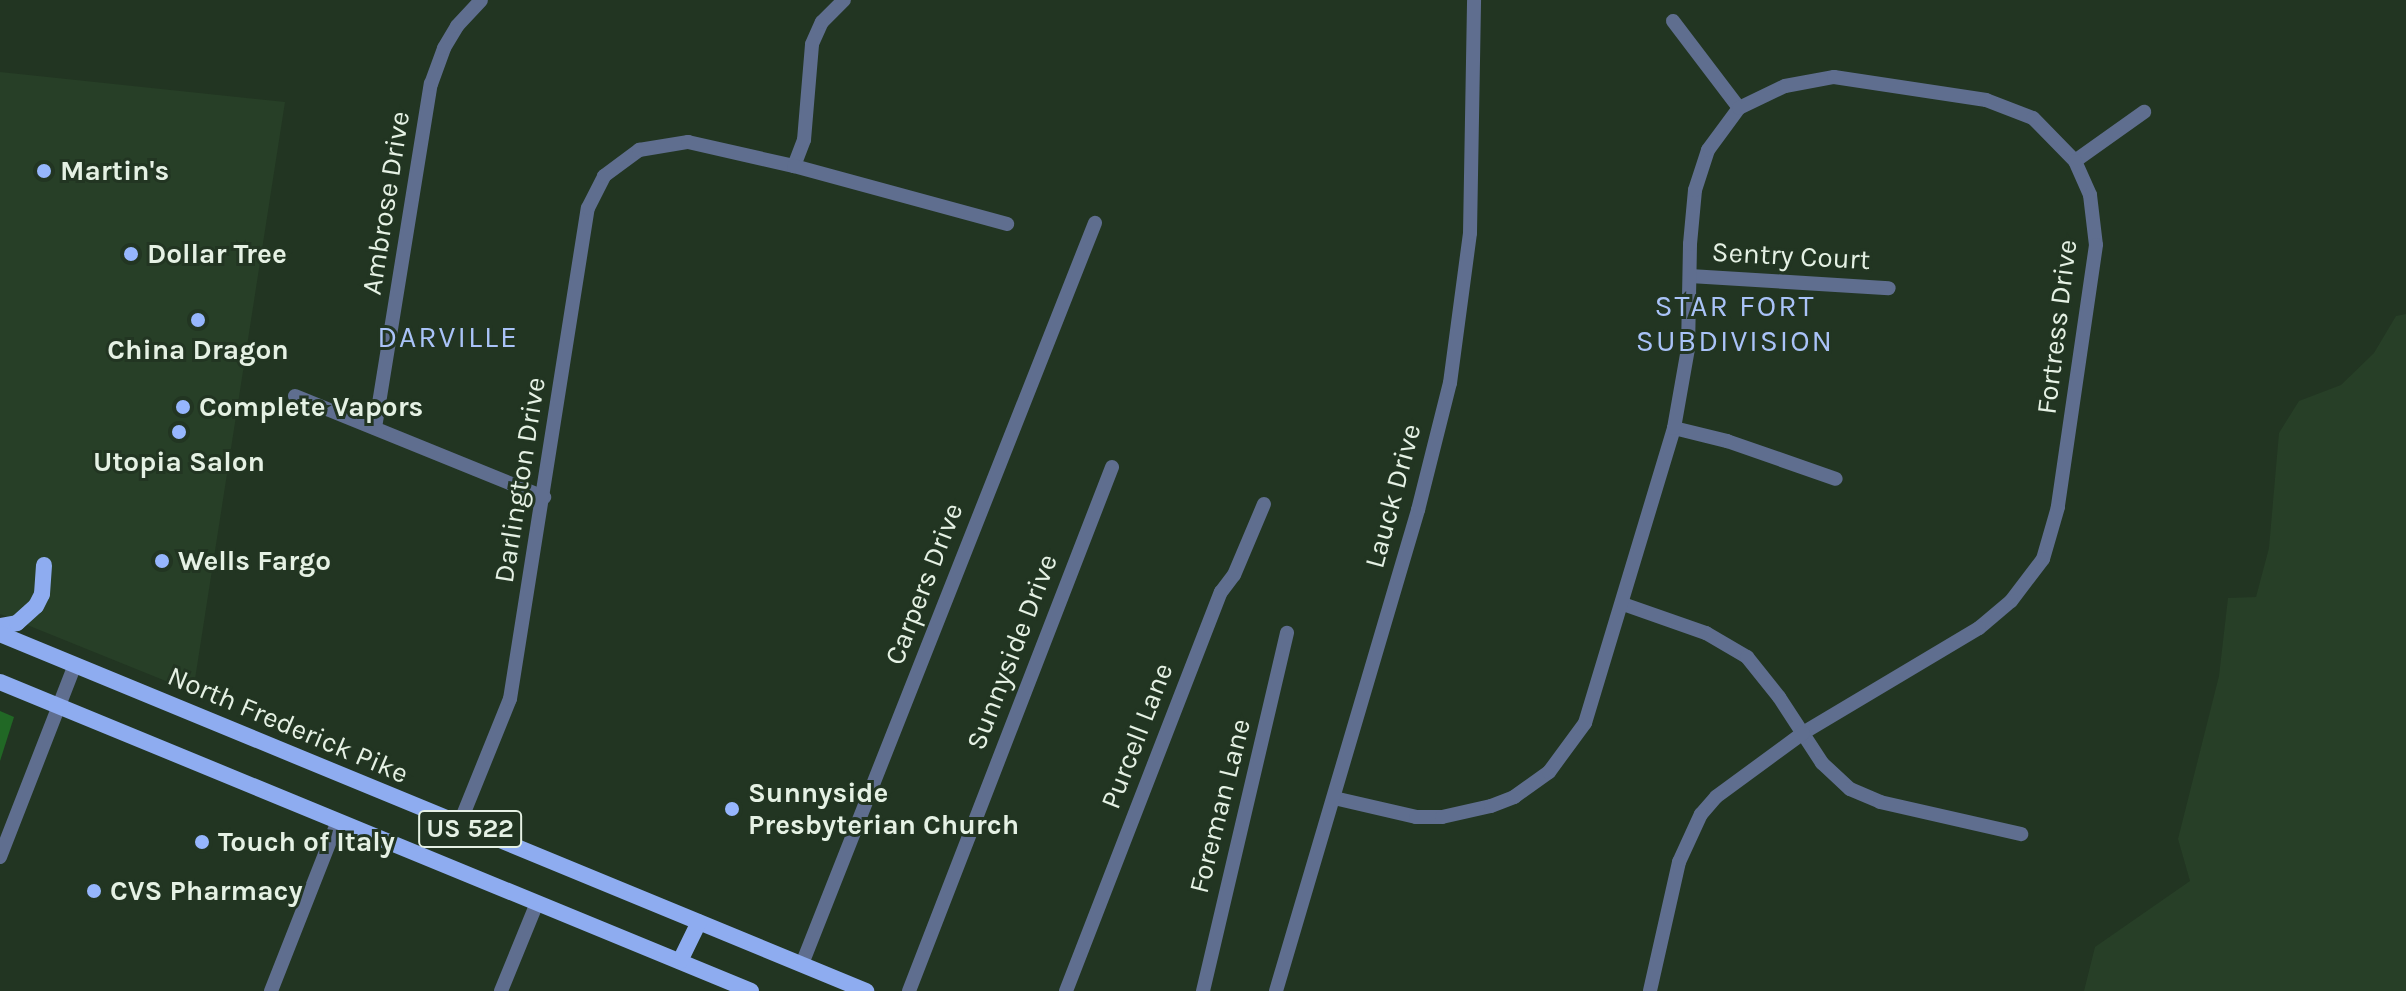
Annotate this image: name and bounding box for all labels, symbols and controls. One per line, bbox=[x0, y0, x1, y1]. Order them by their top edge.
street label: Ambrose Drive bbox=[355, 109, 417, 297]
place label: Martin's bbox=[60, 154, 169, 188]
marker: Martin's bbox=[35, 162, 53, 180]
street label: Sentry Court bbox=[1711, 235, 1871, 277]
place label: Dollar Tree bbox=[147, 237, 287, 271]
street label: Fortress Drive bbox=[2030, 238, 2084, 416]
marker: Dollar Tree bbox=[122, 245, 140, 263]
district label: STAR FORT SUBDIVISION bbox=[1636, 288, 1834, 358]
marker: China Dragon bbox=[189, 311, 207, 329]
district label: DARVILLE bbox=[377, 319, 519, 355]
place label: China Dragon bbox=[107, 333, 289, 367]
street label: Darlington Drive bbox=[487, 375, 553, 585]
place label: Complete Vapors bbox=[199, 390, 423, 424]
marker: Complete Vapors bbox=[174, 398, 192, 416]
street label: Lauck Drive bbox=[1358, 420, 1428, 572]
marker: Utopia Salon bbox=[170, 423, 188, 441]
place label: Utopia Salon bbox=[93, 445, 265, 479]
street label: Carpers Drive bbox=[878, 498, 970, 670]
place label: Wells Fargo bbox=[178, 544, 331, 578]
street label: Sunnyside Drive bbox=[959, 549, 1065, 755]
marker: Wells Fargo bbox=[153, 552, 171, 570]
street label: Purcell Lane bbox=[1094, 658, 1180, 814]
street label: North Frederick Pike bbox=[163, 659, 413, 791]
street label: Foreman Lane bbox=[1182, 715, 1258, 897]
place label: Sunnyside Presbyterian Church bbox=[748, 776, 1019, 842]
marker: Sunnyside Presbyterian Church bbox=[723, 800, 741, 818]
road number: US 522 bbox=[418, 807, 522, 851]
place label: Touch of Italy bbox=[218, 825, 395, 859]
marker: Touch of Italy bbox=[193, 833, 211, 851]
place label: CVS Pharmacy bbox=[110, 874, 302, 908]
marker: CVS Pharmacy bbox=[85, 882, 103, 900]

